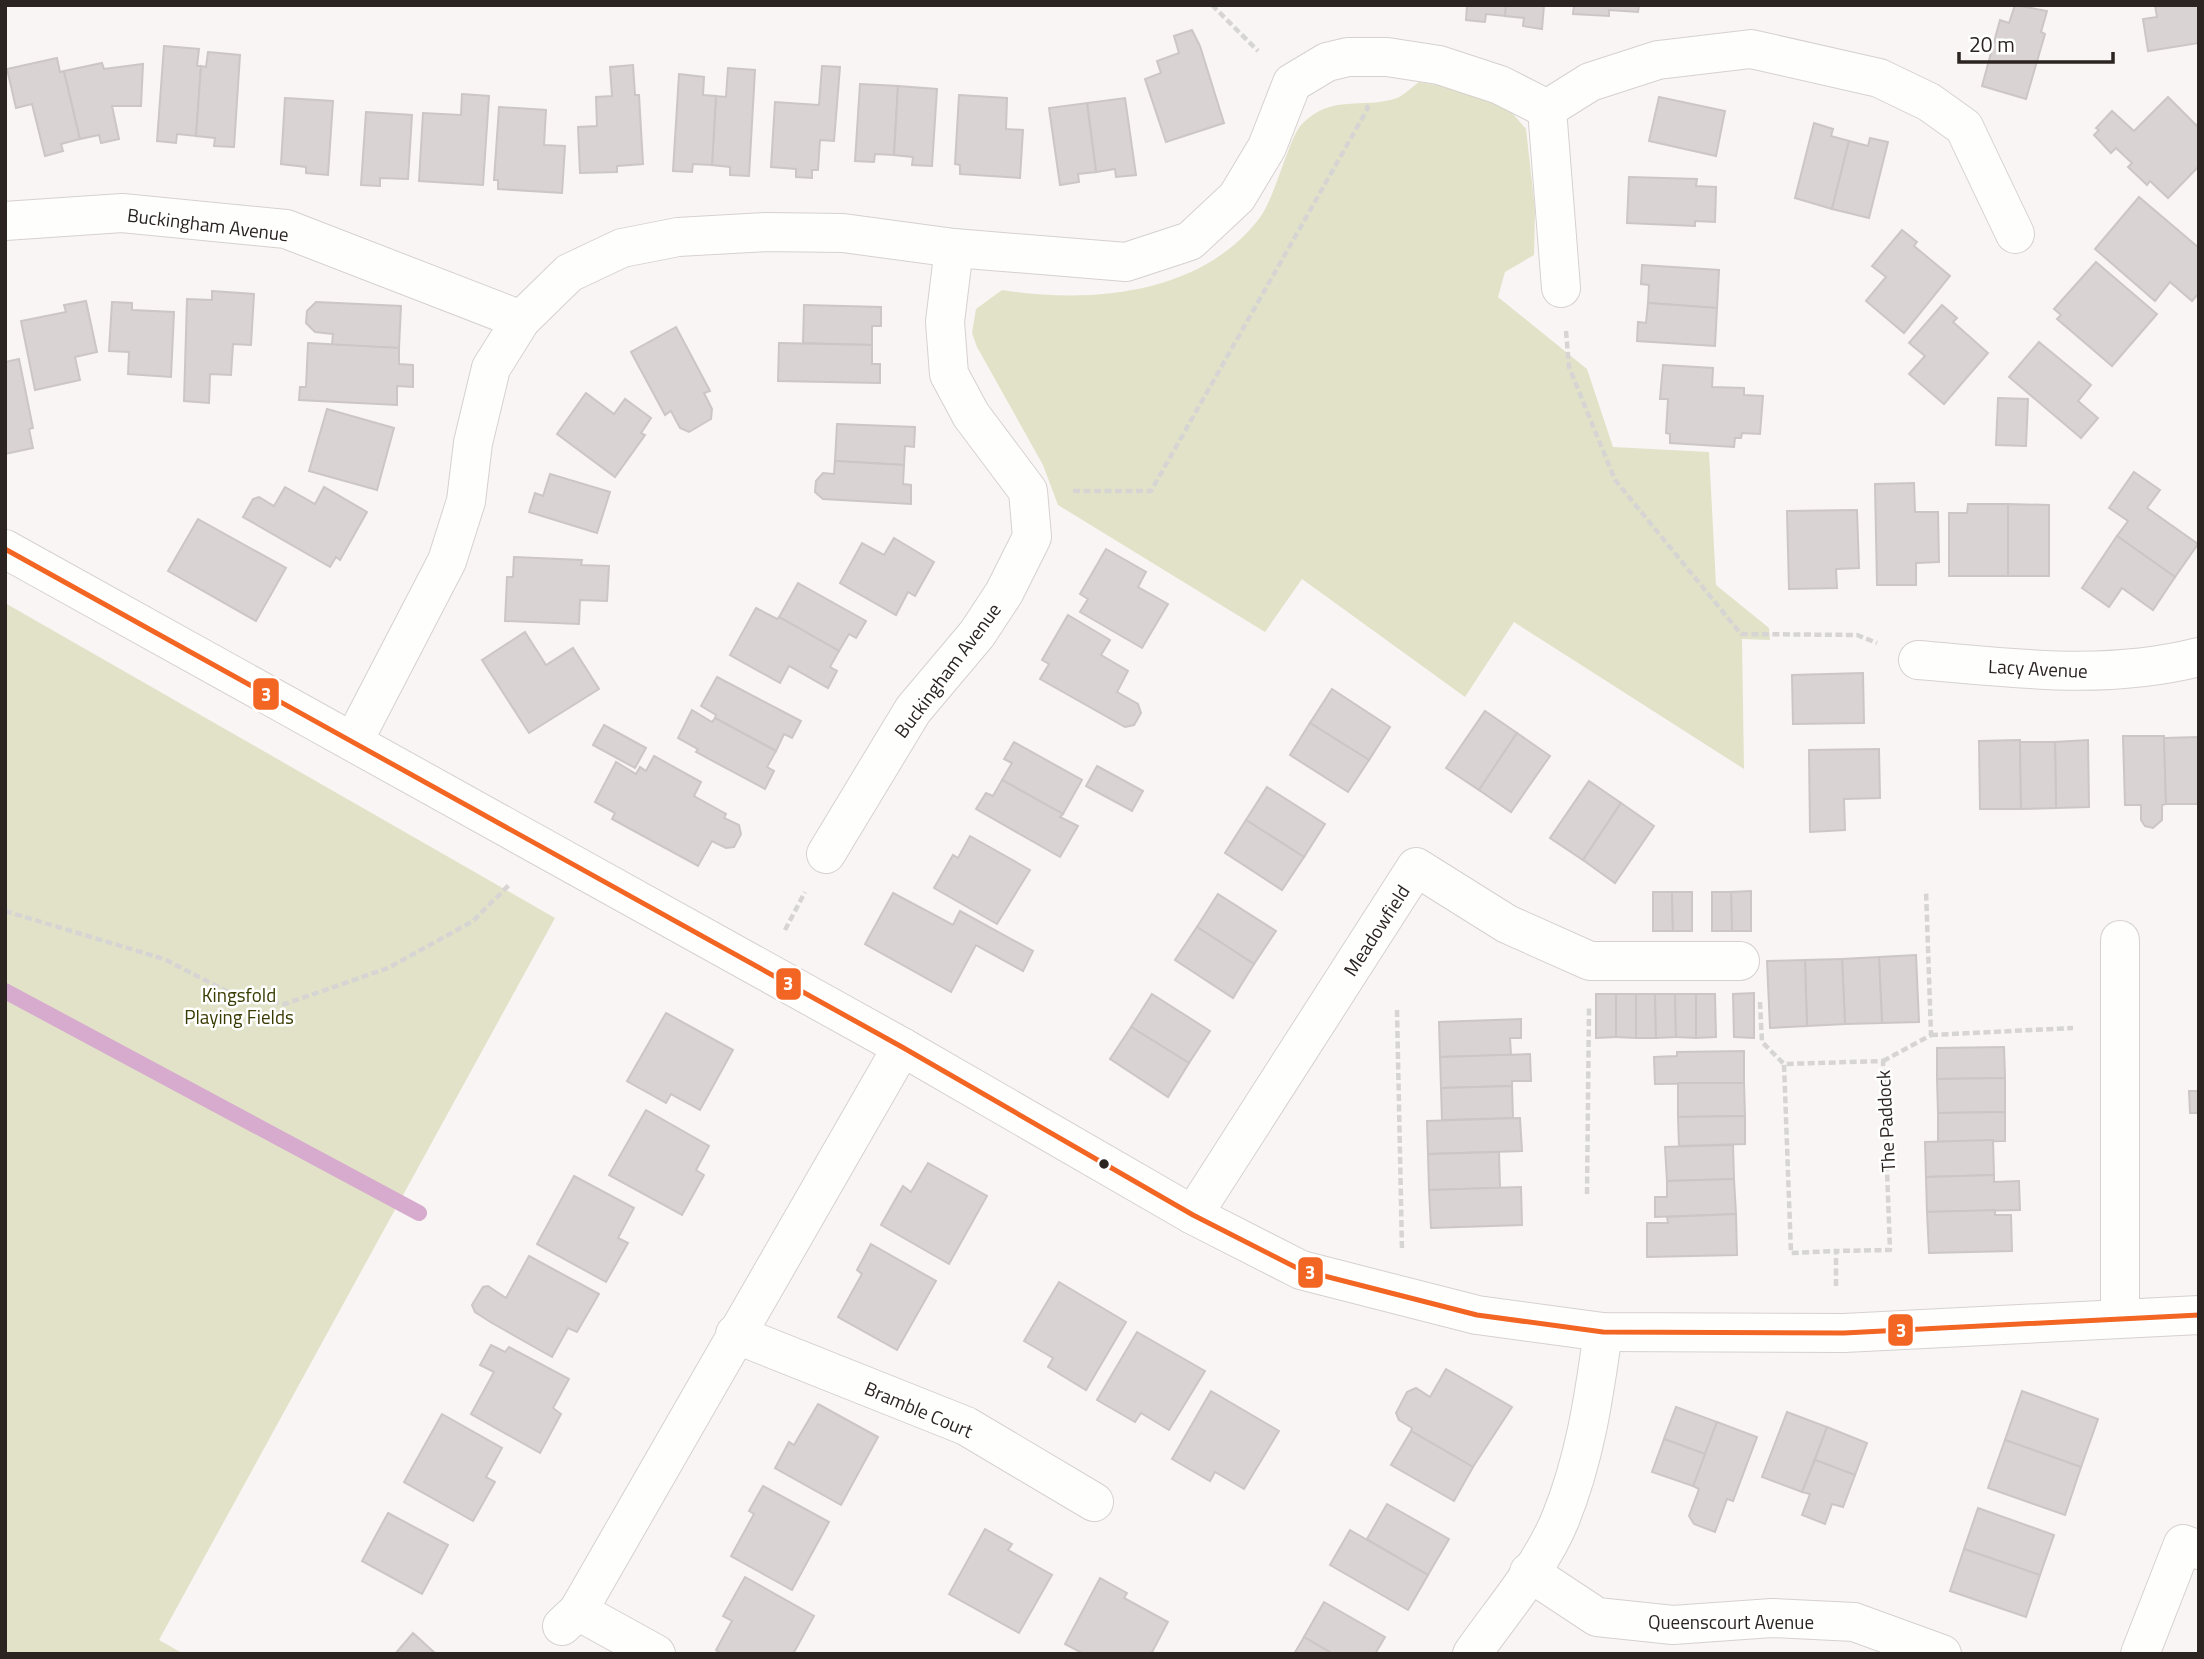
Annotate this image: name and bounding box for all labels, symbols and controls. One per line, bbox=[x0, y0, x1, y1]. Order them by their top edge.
scale bar bbox=[1959, 21, 2113, 65]
text: 20 m bbox=[1969, 28, 2015, 60]
street label: Buckingham Avenue bbox=[126, 200, 290, 248]
street label: Buckingham Avenue bbox=[887, 596, 1007, 744]
street label: Lacy Avenue bbox=[1987, 651, 2089, 685]
line badge: 3 bbox=[252, 677, 280, 711]
text: 3 bbox=[261, 679, 271, 708]
street label: Meadowfield bbox=[1336, 879, 1416, 981]
line badge: 3 bbox=[775, 967, 802, 1001]
text: 3 bbox=[783, 968, 793, 997]
park label: Kingsfold Playing Fields bbox=[184, 980, 294, 1031]
street label: The Paddock bbox=[1868, 1069, 1902, 1173]
unlabelled marker bbox=[1097, 1157, 1111, 1171]
line badge: 3 bbox=[1297, 1256, 1324, 1289]
text: 3 bbox=[1305, 1257, 1315, 1286]
line badge: 3 bbox=[1887, 1313, 1914, 1347]
text: 3 bbox=[1896, 1315, 1906, 1344]
street label: Bramble Court bbox=[860, 1373, 978, 1445]
street label: Queenscourt Avenue bbox=[1648, 1607, 1814, 1636]

